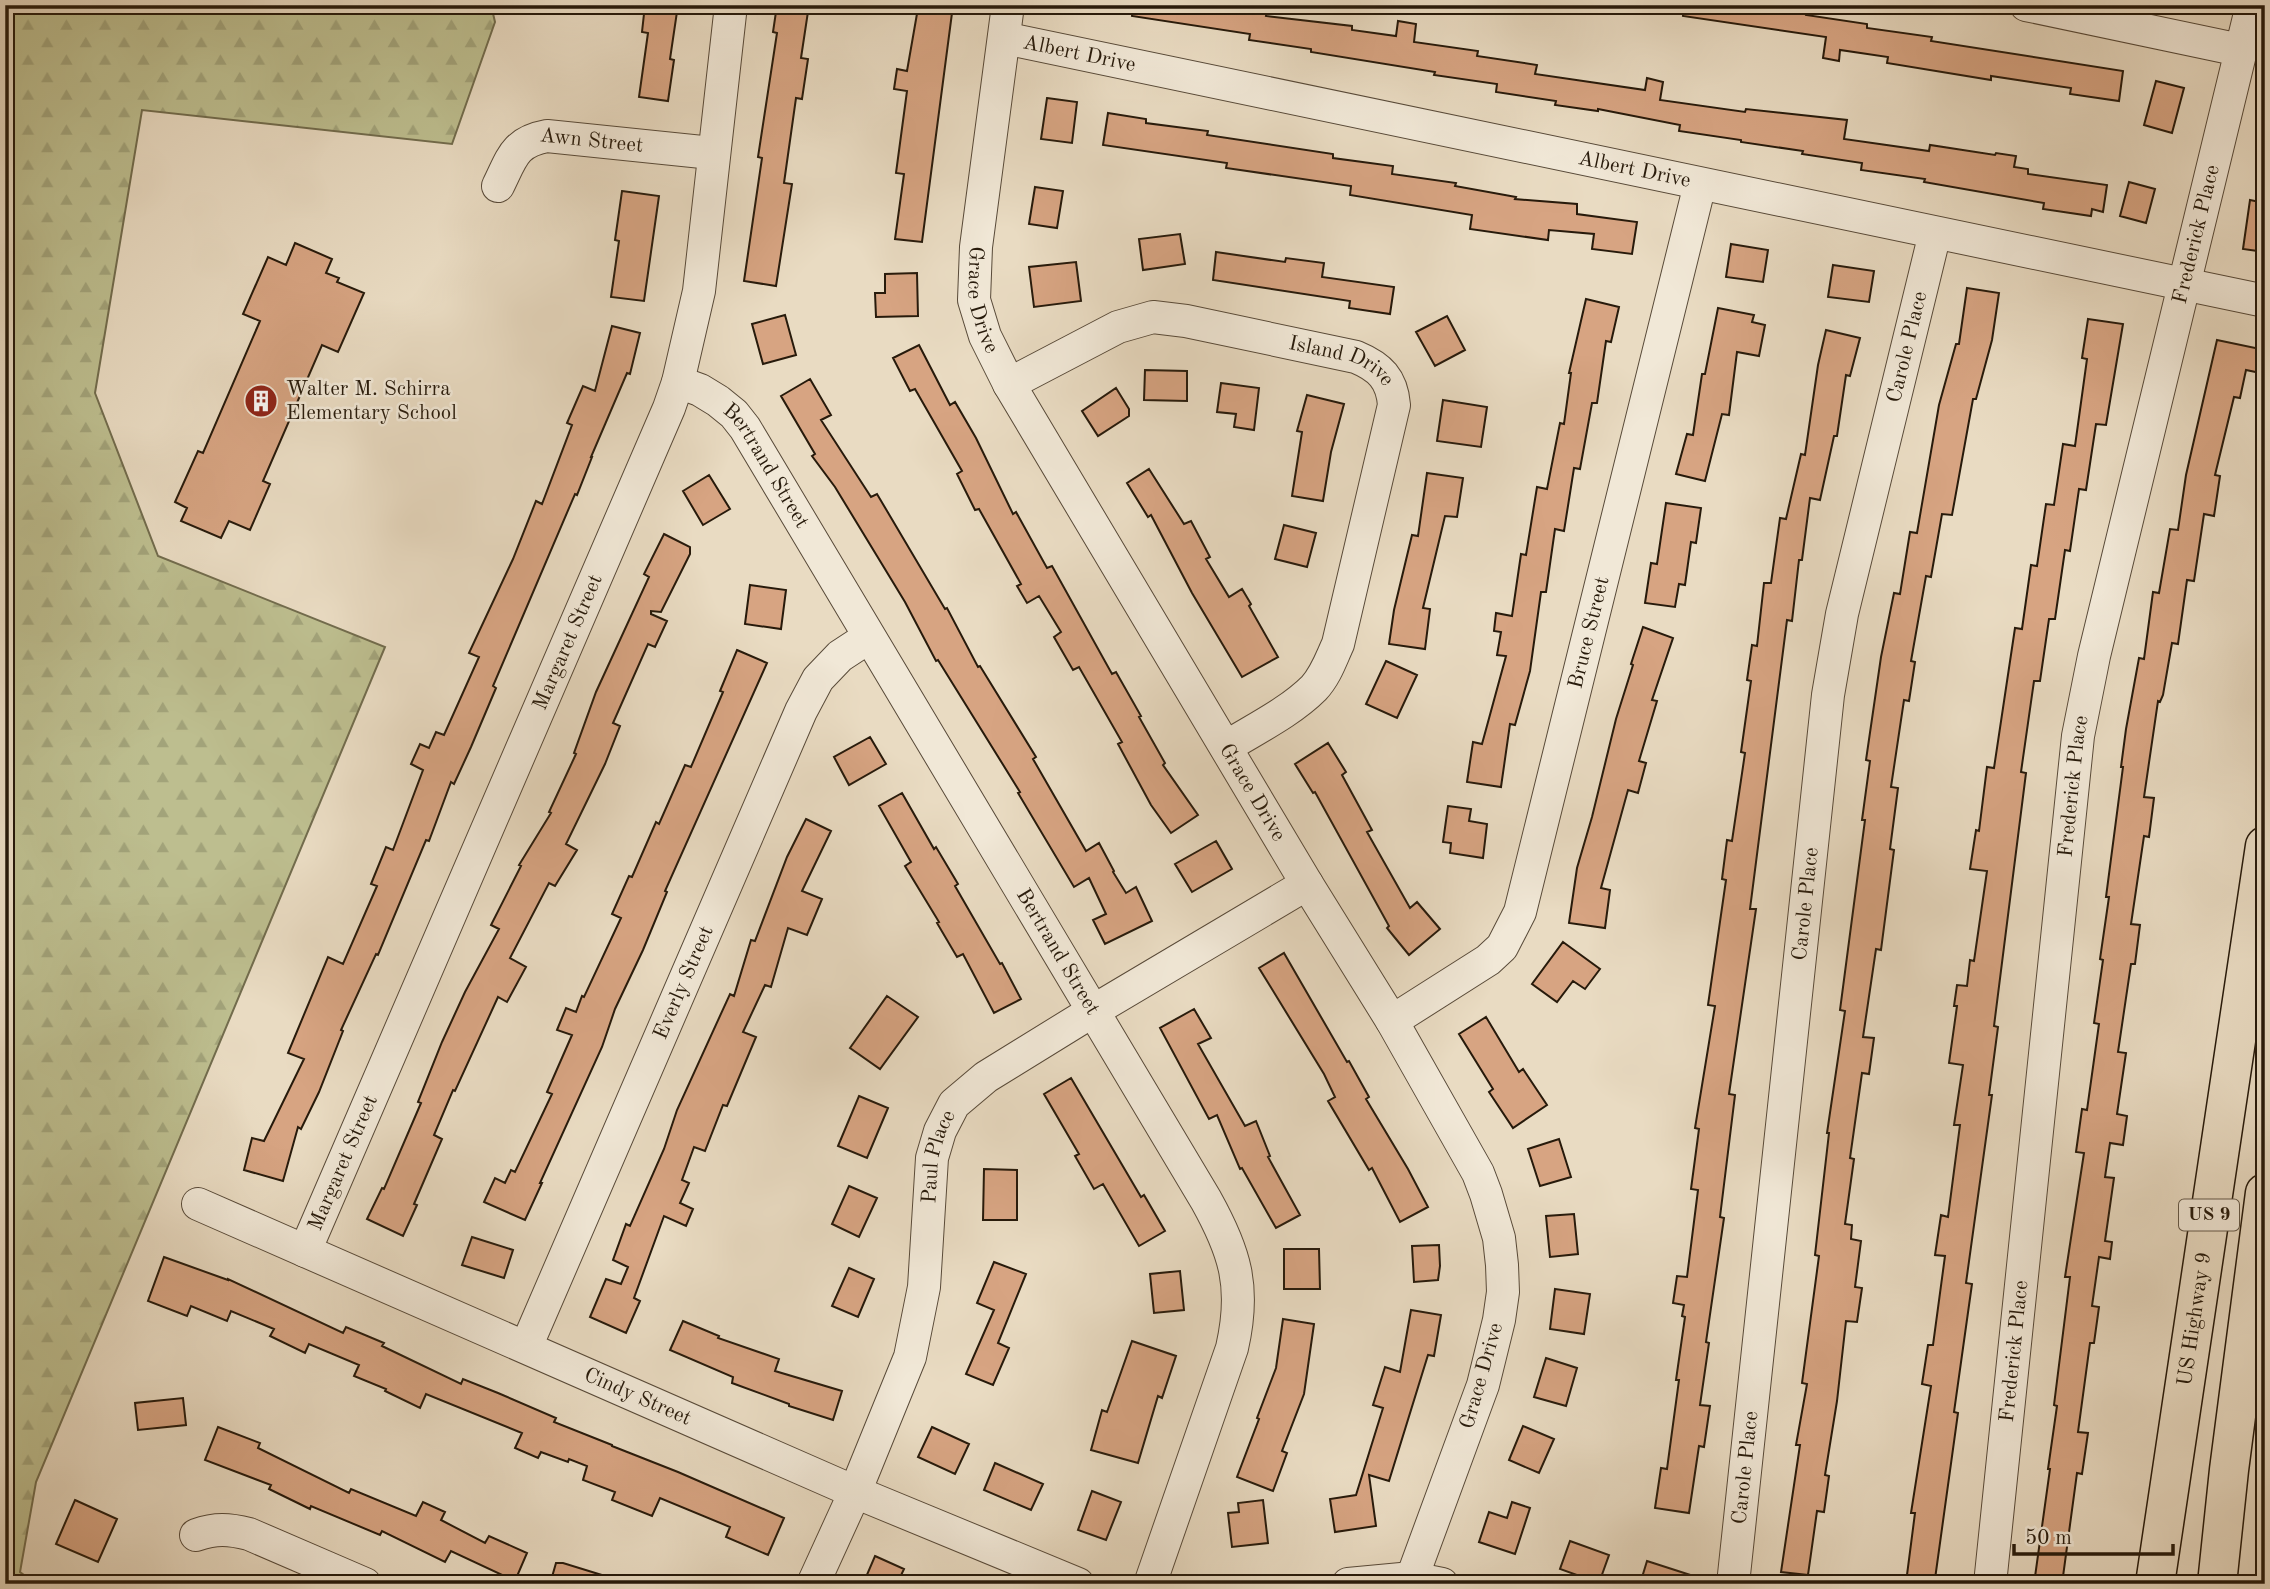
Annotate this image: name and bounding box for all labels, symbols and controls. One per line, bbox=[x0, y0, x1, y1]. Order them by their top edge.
street label: Albert Drive bbox=[1021, 32, 1138, 76]
street label: Awn Street bbox=[539, 125, 644, 156]
street label: Albert Drive bbox=[1576, 148, 1693, 191]
street label: Frederick Place bbox=[2169, 163, 2223, 306]
street label: Grace Drive bbox=[964, 246, 1002, 357]
street label: Carole Place bbox=[1883, 289, 1931, 405]
street label: Island Drive bbox=[1287, 333, 1398, 389]
place label: Walter M. Schirra Elementary School bbox=[286, 379, 457, 424]
building icon: Walter M. Schirra Elementary School bbox=[242, 382, 280, 420]
street label: Bertrand Street bbox=[719, 399, 813, 532]
street label: Margaret Street bbox=[529, 571, 606, 713]
street label: Bruce Street bbox=[1565, 574, 1613, 691]
street label: Frederick Place bbox=[2055, 714, 2092, 858]
street label: Grace Drive bbox=[1215, 740, 1289, 845]
street label: Carole Place bbox=[1789, 846, 1822, 962]
street label: Bertrand Street bbox=[1012, 885, 1103, 1019]
street label: Everly Street bbox=[650, 923, 717, 1042]
street label: Margaret Street bbox=[305, 1092, 382, 1234]
street label: Paul Place bbox=[919, 1107, 960, 1204]
road number: US 9 bbox=[2179, 1200, 2239, 1231]
street label: US Highway 9 bbox=[2174, 1251, 2215, 1387]
street label: Frederick Place bbox=[1996, 1279, 2032, 1423]
street label: Grace Drive bbox=[1457, 1321, 1507, 1431]
street label: Cindy Street bbox=[581, 1364, 694, 1429]
street label: Carole Place bbox=[1729, 1410, 1762, 1525]
scale bar bbox=[2014, 1512, 2174, 1556]
text: 50 m bbox=[2025, 1528, 2072, 1549]

